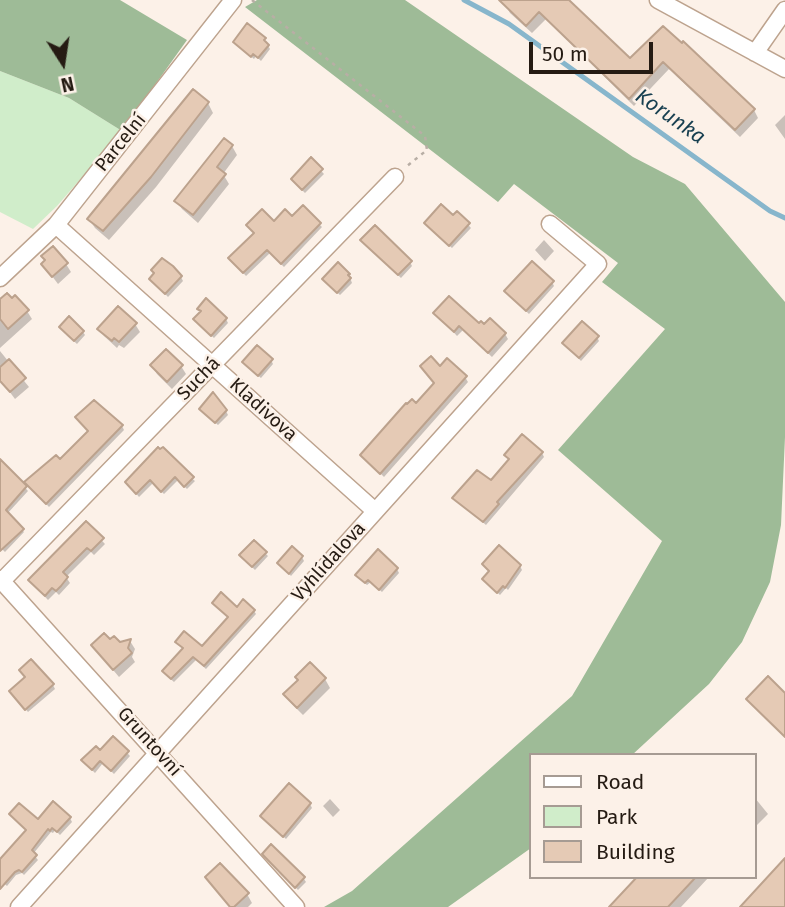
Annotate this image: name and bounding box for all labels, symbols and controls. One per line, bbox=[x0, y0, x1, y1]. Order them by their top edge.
north arrow bbox=[28, 28, 98, 98]
scale bar bbox=[533, 28, 657, 72]
text: 50 m bbox=[542, 41, 588, 67]
text: N bbox=[59, 71, 76, 97]
water label: Korunka bbox=[630, 84, 710, 150]
street label: Parcelní bbox=[91, 109, 151, 177]
street label: Suchá bbox=[173, 352, 225, 406]
street label: Kladivova bbox=[224, 374, 302, 446]
street label: Vyhlídalova bbox=[287, 518, 371, 606]
street label: Gruntovní bbox=[112, 703, 186, 781]
legend bbox=[530, 753, 757, 879]
text: Road bbox=[596, 769, 644, 795]
text: Park bbox=[596, 804, 637, 830]
text: Building bbox=[596, 839, 675, 865]

